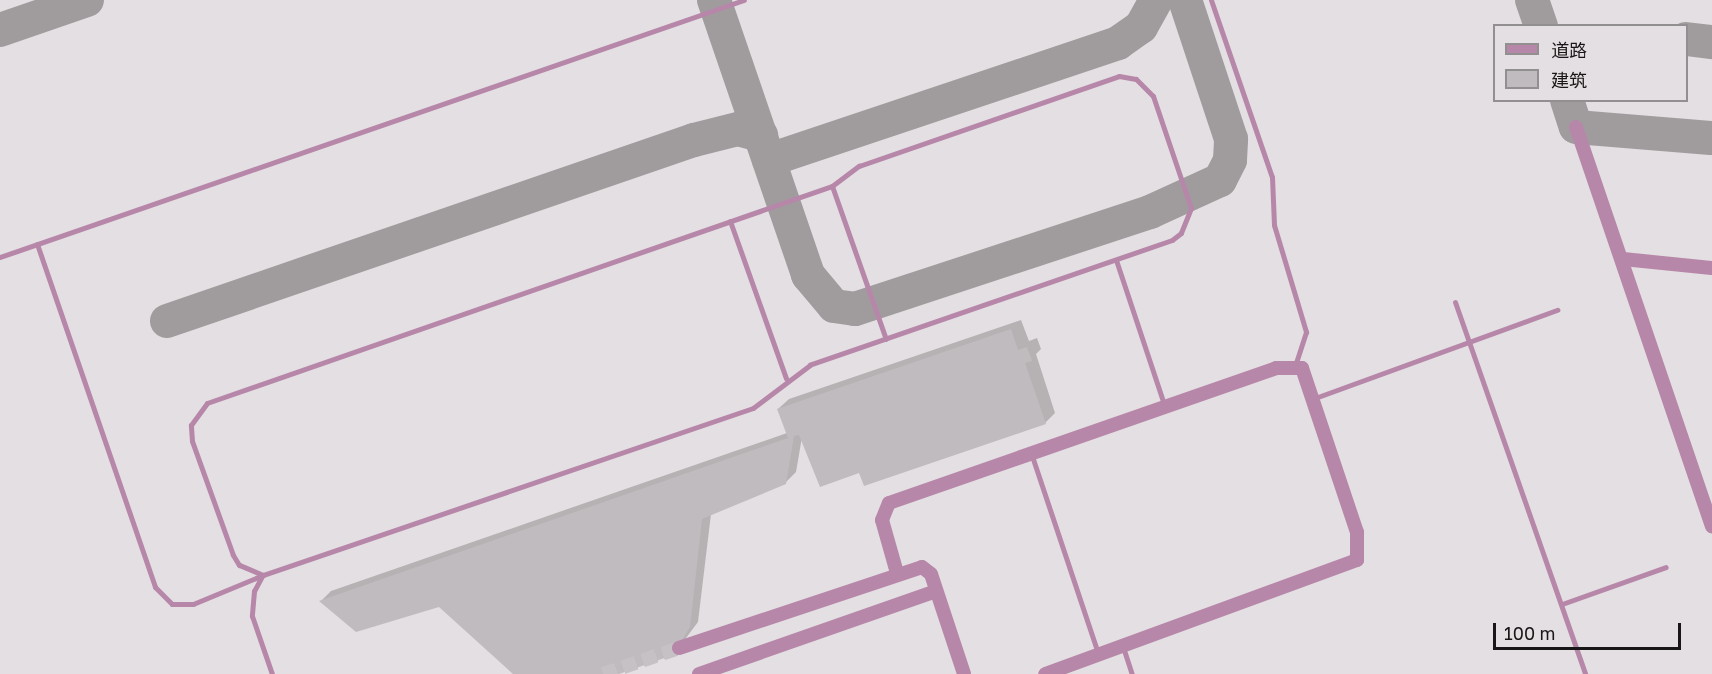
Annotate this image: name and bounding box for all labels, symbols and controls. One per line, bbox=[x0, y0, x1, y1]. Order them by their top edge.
legend bbox=[1493, 24, 1688, 102]
text: 道路 bbox=[1551, 39, 1587, 61]
text: 建筑 bbox=[1551, 69, 1587, 91]
scale bar bbox=[1496, 611, 1684, 649]
text: 100 m bbox=[1504, 622, 1555, 644]

